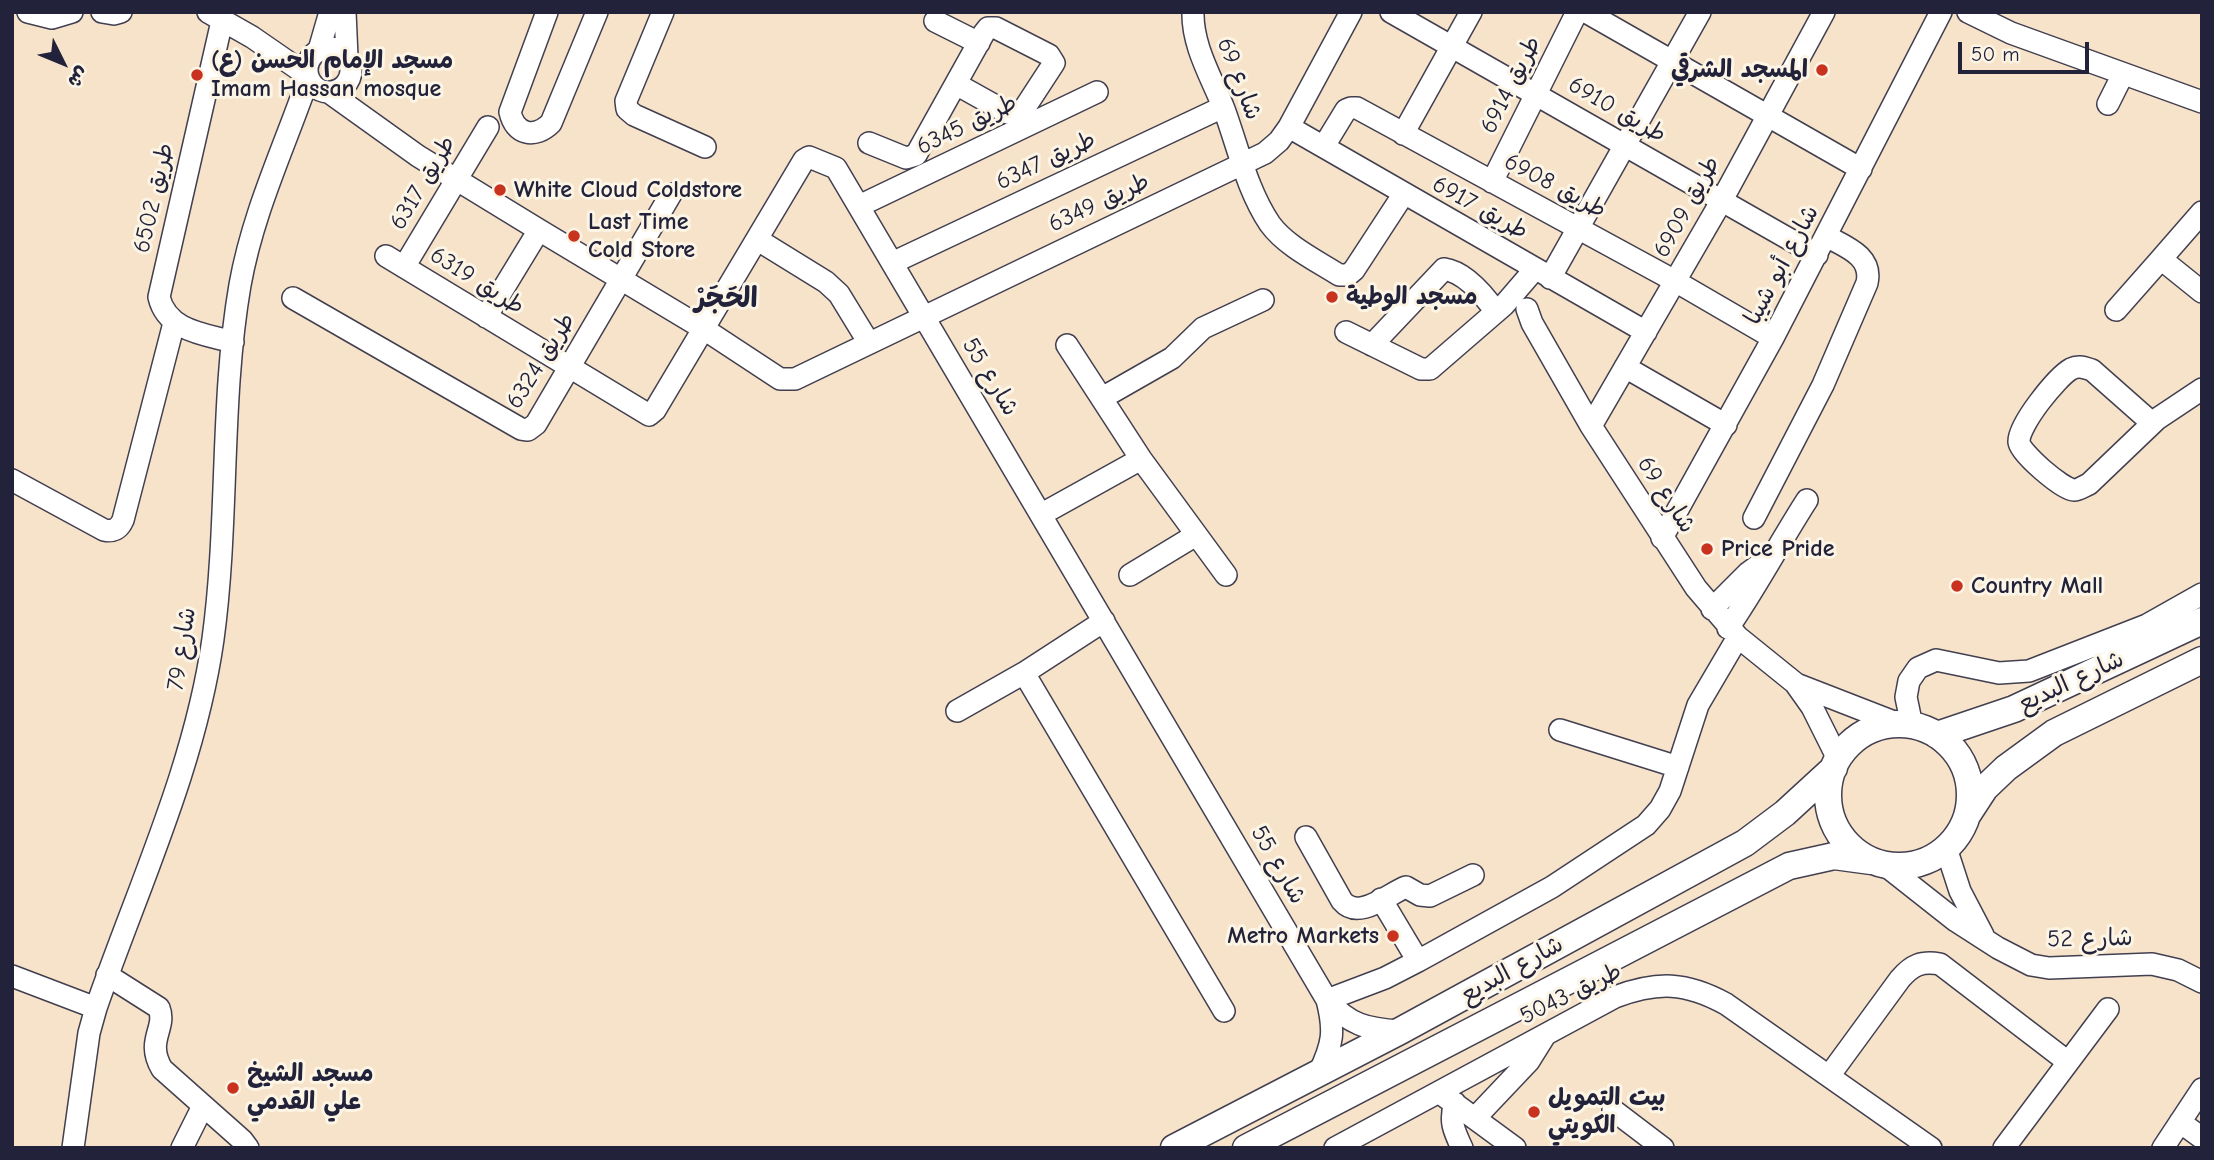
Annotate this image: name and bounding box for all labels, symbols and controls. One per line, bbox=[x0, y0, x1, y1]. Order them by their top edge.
north arrow bbox=[28, 28, 98, 98]
scale bar bbox=[1962, 28, 2093, 72]
street label: طريق 6914 bbox=[1474, 32, 1548, 138]
street label: شارع 69 bbox=[1210, 34, 1268, 124]
text: 50 m bbox=[1971, 42, 2020, 66]
place label: مسجد الإمام الحسن (ع) Imam Hassan mosque bbox=[211, 47, 453, 103]
place label: المسجد الشرقي bbox=[1671, 56, 1808, 84]
text: ش bbox=[63, 62, 94, 92]
marker: المسجد الشرقي bbox=[1814, 62, 1830, 78]
marker: مسجد الإمام الحسن (ع) Imam Hassan mosque bbox=[189, 67, 205, 83]
street label: طريق 6910 bbox=[1563, 70, 1671, 150]
street label: طريق 6345 bbox=[912, 88, 1022, 162]
street label: طريق 6347 bbox=[992, 125, 1100, 197]
street label: طريق 6317 bbox=[384, 131, 462, 235]
street label: طريق 6502 bbox=[127, 140, 181, 256]
street label: طريق 6908 bbox=[1499, 147, 1611, 225]
street label: طريق 6909 bbox=[1647, 151, 1727, 263]
street label: طريق 6349 bbox=[1044, 167, 1154, 239]
street label: طريق 6917 bbox=[1427, 170, 1533, 246]
place label: White Cloud Coldstore bbox=[514, 176, 742, 204]
marker: White Cloud Coldstore bbox=[492, 182, 508, 198]
street label: شارع أبو شيبا bbox=[1738, 200, 1826, 330]
place label: Last Time Cold Store bbox=[588, 208, 695, 264]
marker: Last Time Cold Store bbox=[566, 228, 582, 244]
street label: طريق 6319 bbox=[425, 241, 529, 321]
district label: الحَجَرْ bbox=[694, 282, 758, 316]
place label: مسجد الوطية bbox=[1346, 283, 1478, 311]
marker: مسجد الوطية bbox=[1324, 289, 1340, 305]
street label: طريق 6324 bbox=[500, 308, 582, 414]
street label: شارع 55 bbox=[956, 333, 1024, 421]
street label: شارع 69 bbox=[1631, 451, 1701, 539]
place label: Price Pride bbox=[1721, 535, 1834, 563]
marker: Price Pride bbox=[1699, 541, 1715, 557]
place label: Country Mall bbox=[1971, 572, 2103, 600]
marker: Country Mall bbox=[1949, 578, 1965, 594]
street label: شارع 79 bbox=[161, 605, 203, 693]
street label: شارع البديع bbox=[2014, 645, 2128, 719]
street label: شارع 55 bbox=[1244, 821, 1312, 909]
place label: Metro Markets bbox=[1227, 922, 1379, 950]
street label: شارع 52 bbox=[2047, 924, 2133, 954]
marker: Metro Markets bbox=[1385, 928, 1401, 944]
street label: شارع البديع bbox=[1455, 930, 1569, 1010]
street label: طريق 5043 bbox=[1515, 957, 1627, 1031]
place label: مسجد الشيخ علي القدمي bbox=[247, 1060, 373, 1116]
marker: مسجد الشيخ علي القدمي bbox=[225, 1080, 241, 1096]
place label: بيت التمويل الكويتي bbox=[1548, 1084, 1665, 1140]
marker: بيت التمويل الكويتي bbox=[1526, 1104, 1542, 1120]

